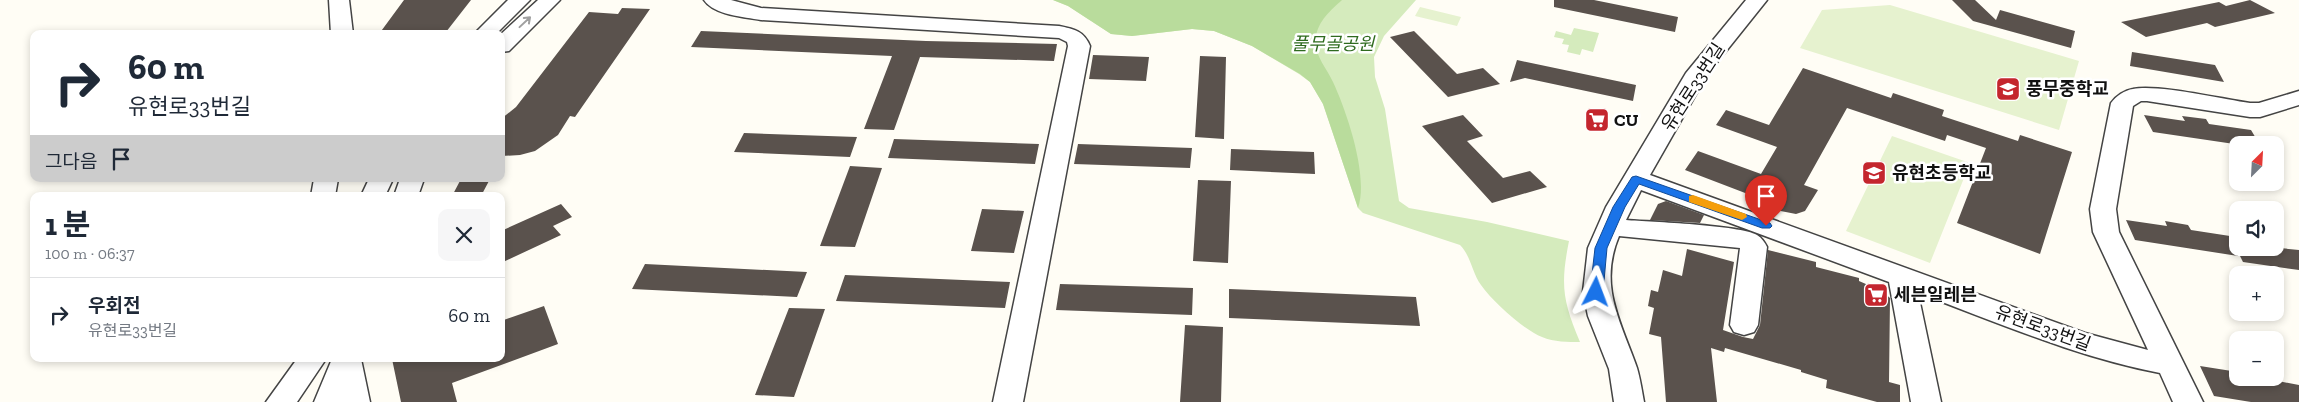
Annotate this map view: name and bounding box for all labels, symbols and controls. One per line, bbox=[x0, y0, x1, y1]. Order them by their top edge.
one-way arrow bbox=[519, 16, 531, 28]
park label: 풀무골공원 bbox=[1292, 33, 1376, 55]
street label: 유현로33번길 bbox=[1656, 39, 1730, 135]
text: 60 m bbox=[128, 46, 204, 88]
icon: right bbox=[45, 50, 110, 115]
school or university icon: 풍무중학교 bbox=[1995, 76, 2021, 102]
place label: 풍무중학교 bbox=[2026, 78, 2109, 100]
text: 유현로33번길 bbox=[128, 93, 251, 120]
supermarket icon: CU bbox=[1584, 107, 1610, 133]
place label: CU bbox=[1614, 109, 1639, 131]
north arrow bbox=[2229, 136, 2284, 191]
map controls bbox=[2229, 136, 2284, 386]
icon: arrive bbox=[107, 145, 135, 173]
text: 그다음 bbox=[45, 150, 97, 173]
school or university icon: 유현초등학교 bbox=[1861, 160, 1887, 186]
place label: 유현초등학교 bbox=[1892, 162, 1991, 184]
pin bbox=[1745, 175, 1787, 226]
icon: arrive bbox=[1752, 182, 1780, 210]
button: sound bbox=[2229, 201, 2284, 256]
text: 1 분 bbox=[45, 207, 90, 243]
button: close bbox=[438, 209, 490, 261]
text: 100 m · 06:37 bbox=[45, 244, 134, 263]
position arrow bbox=[1569, 265, 1621, 317]
button: + bbox=[2229, 266, 2284, 321]
supermarket icon: 세븐일레븐 bbox=[1863, 282, 1889, 308]
place label: 세븐일레븐 bbox=[1894, 284, 1977, 306]
text: 우회전 bbox=[88, 294, 140, 317]
street label: 유현로33번길 bbox=[1992, 300, 2094, 356]
icon: right bbox=[45, 301, 73, 329]
text: 60 m bbox=[448, 304, 490, 327]
text: 유현로33번길 bbox=[88, 321, 177, 340]
button: − bbox=[2229, 331, 2284, 386]

